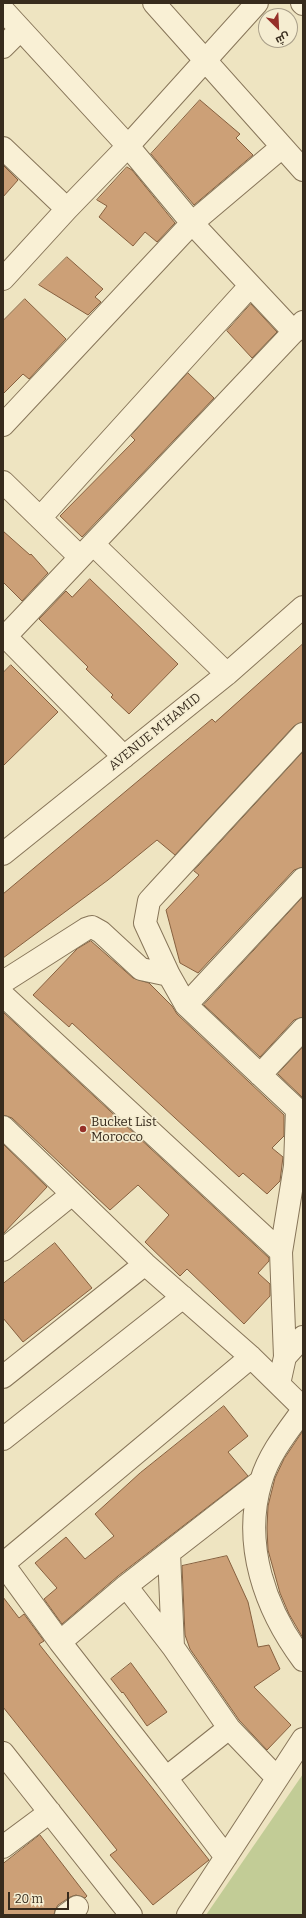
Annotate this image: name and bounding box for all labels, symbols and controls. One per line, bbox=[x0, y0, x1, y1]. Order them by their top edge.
north arrow bbox=[258, 8, 298, 48]
text: ش bbox=[274, 30, 292, 47]
street label: AVENUE M'HAMID bbox=[106, 690, 204, 774]
place label: Bucket List Morocco bbox=[91, 1114, 157, 1145]
marker: Bucket List Morocco bbox=[78, 1124, 88, 1134]
scale bar bbox=[10, 1884, 71, 1910]
text: 20 m bbox=[15, 1892, 43, 1906]

